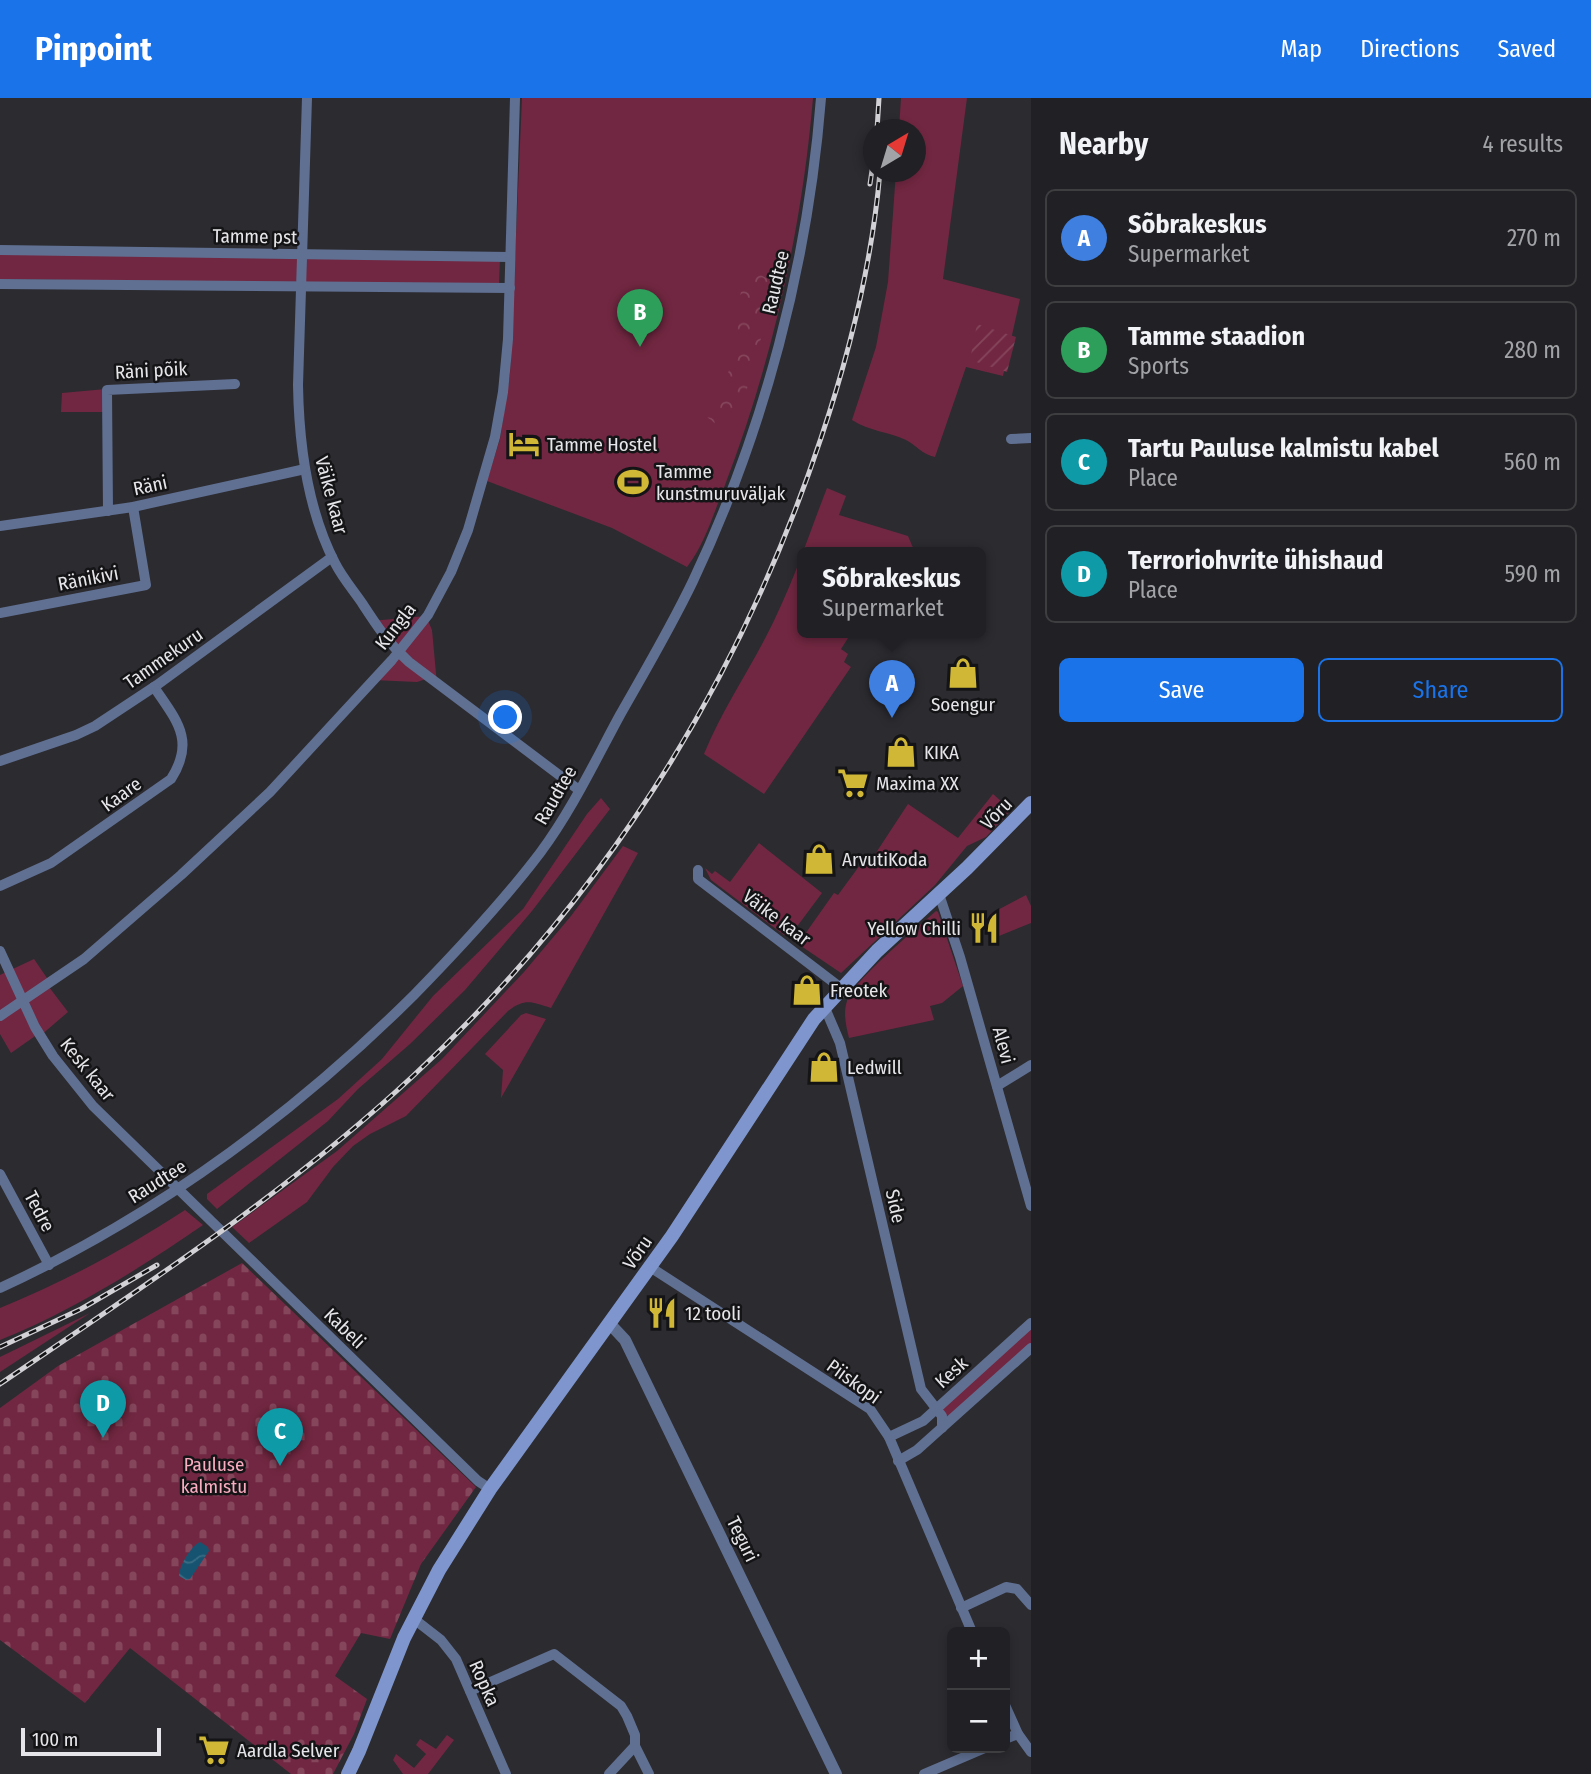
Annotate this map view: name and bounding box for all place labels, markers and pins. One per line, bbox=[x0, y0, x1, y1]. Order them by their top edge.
pin: B bbox=[617, 289, 663, 347]
hotel icon: Tamme Hostel bbox=[507, 427, 541, 461]
place label: Tamme Hostel bbox=[547, 433, 657, 456]
place label: Tamme kunstmuruväljak bbox=[656, 460, 786, 505]
sports icon: Tamme kunstmuruväljak bbox=[616, 465, 650, 499]
shop icon: Soengur bbox=[946, 656, 980, 690]
pin: A bbox=[869, 660, 915, 718]
place label: Soengur bbox=[931, 693, 995, 716]
shop icon: KIKA bbox=[884, 735, 918, 769]
place label: KIKA bbox=[924, 741, 959, 764]
supermarket icon: Maxima XX bbox=[836, 766, 870, 800]
place label: Maxima XX bbox=[876, 772, 960, 795]
shop icon: ArvutiKoda bbox=[802, 842, 836, 876]
place label: ArvutiKoda bbox=[842, 848, 927, 871]
restaurant icon: Yellow Chilli bbox=[967, 911, 1001, 945]
place label: Yellow Chilli bbox=[867, 917, 961, 940]
shop icon: Freotek bbox=[790, 973, 824, 1007]
place label: Freotek bbox=[830, 979, 887, 1002]
shop icon: Ledwill bbox=[807, 1050, 841, 1084]
place label: Ledwill bbox=[847, 1056, 902, 1079]
restaurant icon: 12 tooli bbox=[645, 1296, 679, 1330]
place label: 12 tooli bbox=[685, 1302, 741, 1325]
pin: D bbox=[80, 1380, 126, 1438]
pin: C bbox=[257, 1408, 303, 1466]
supermarket icon: Aardla Selver bbox=[197, 1733, 231, 1767]
place label: Aardla Selver bbox=[237, 1739, 340, 1762]

